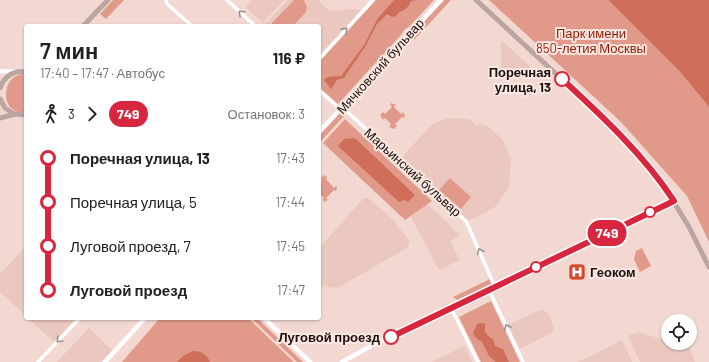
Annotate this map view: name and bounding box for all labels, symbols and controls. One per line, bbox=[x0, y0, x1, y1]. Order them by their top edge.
one-way arrow bbox=[238, 10, 246, 18]
street label: Мячковский бульвар bbox=[333, 15, 427, 117]
park label: Парк имени 850-летия Москвы bbox=[536, 25, 646, 56]
one-way arrow bbox=[341, 27, 348, 35]
text: 7 мин bbox=[40, 37, 98, 63]
text: 116 ₽ bbox=[273, 49, 305, 67]
place label: Поречная улица, 13 bbox=[489, 64, 551, 95]
text: 17:40 – 17:47 · Автобус bbox=[40, 65, 165, 81]
marker: Поречная улица, 13 bbox=[554, 71, 570, 87]
icon: walk bbox=[40, 103, 62, 125]
icon: forward bbox=[81, 103, 103, 125]
text: 749 bbox=[117, 105, 140, 122]
text: 3 bbox=[68, 106, 75, 122]
text: Остановок: 3 bbox=[228, 106, 305, 122]
street label: Марьинский бульвар bbox=[361, 124, 465, 220]
text: Поречная улица, 13 bbox=[70, 149, 210, 167]
text: 17:43 bbox=[276, 150, 305, 166]
text: Поречная улица, 5 bbox=[70, 193, 197, 211]
text: 17:44 bbox=[276, 194, 305, 210]
unlabelled marker bbox=[644, 206, 656, 218]
line badge: 749 bbox=[584, 220, 630, 246]
text: 749 bbox=[596, 224, 618, 241]
text: Луговой проезд, 7 bbox=[70, 237, 191, 255]
text: 17:45 bbox=[276, 238, 305, 254]
one-way arrow bbox=[476, 247, 484, 254]
unlabelled marker bbox=[530, 261, 542, 273]
hospital icon: Геоком bbox=[567, 262, 587, 282]
place label: Геоком bbox=[590, 264, 636, 280]
text: Луговой проезд bbox=[70, 281, 187, 299]
text: 17:47 bbox=[277, 282, 305, 298]
map controls bbox=[661, 314, 697, 350]
button: locate bbox=[661, 314, 697, 350]
one-way arrow bbox=[504, 323, 512, 331]
place label: Луговой проезд bbox=[278, 329, 381, 345]
marker: Луговой проезд bbox=[383, 329, 399, 345]
one-way arrow bbox=[56, 335, 64, 343]

